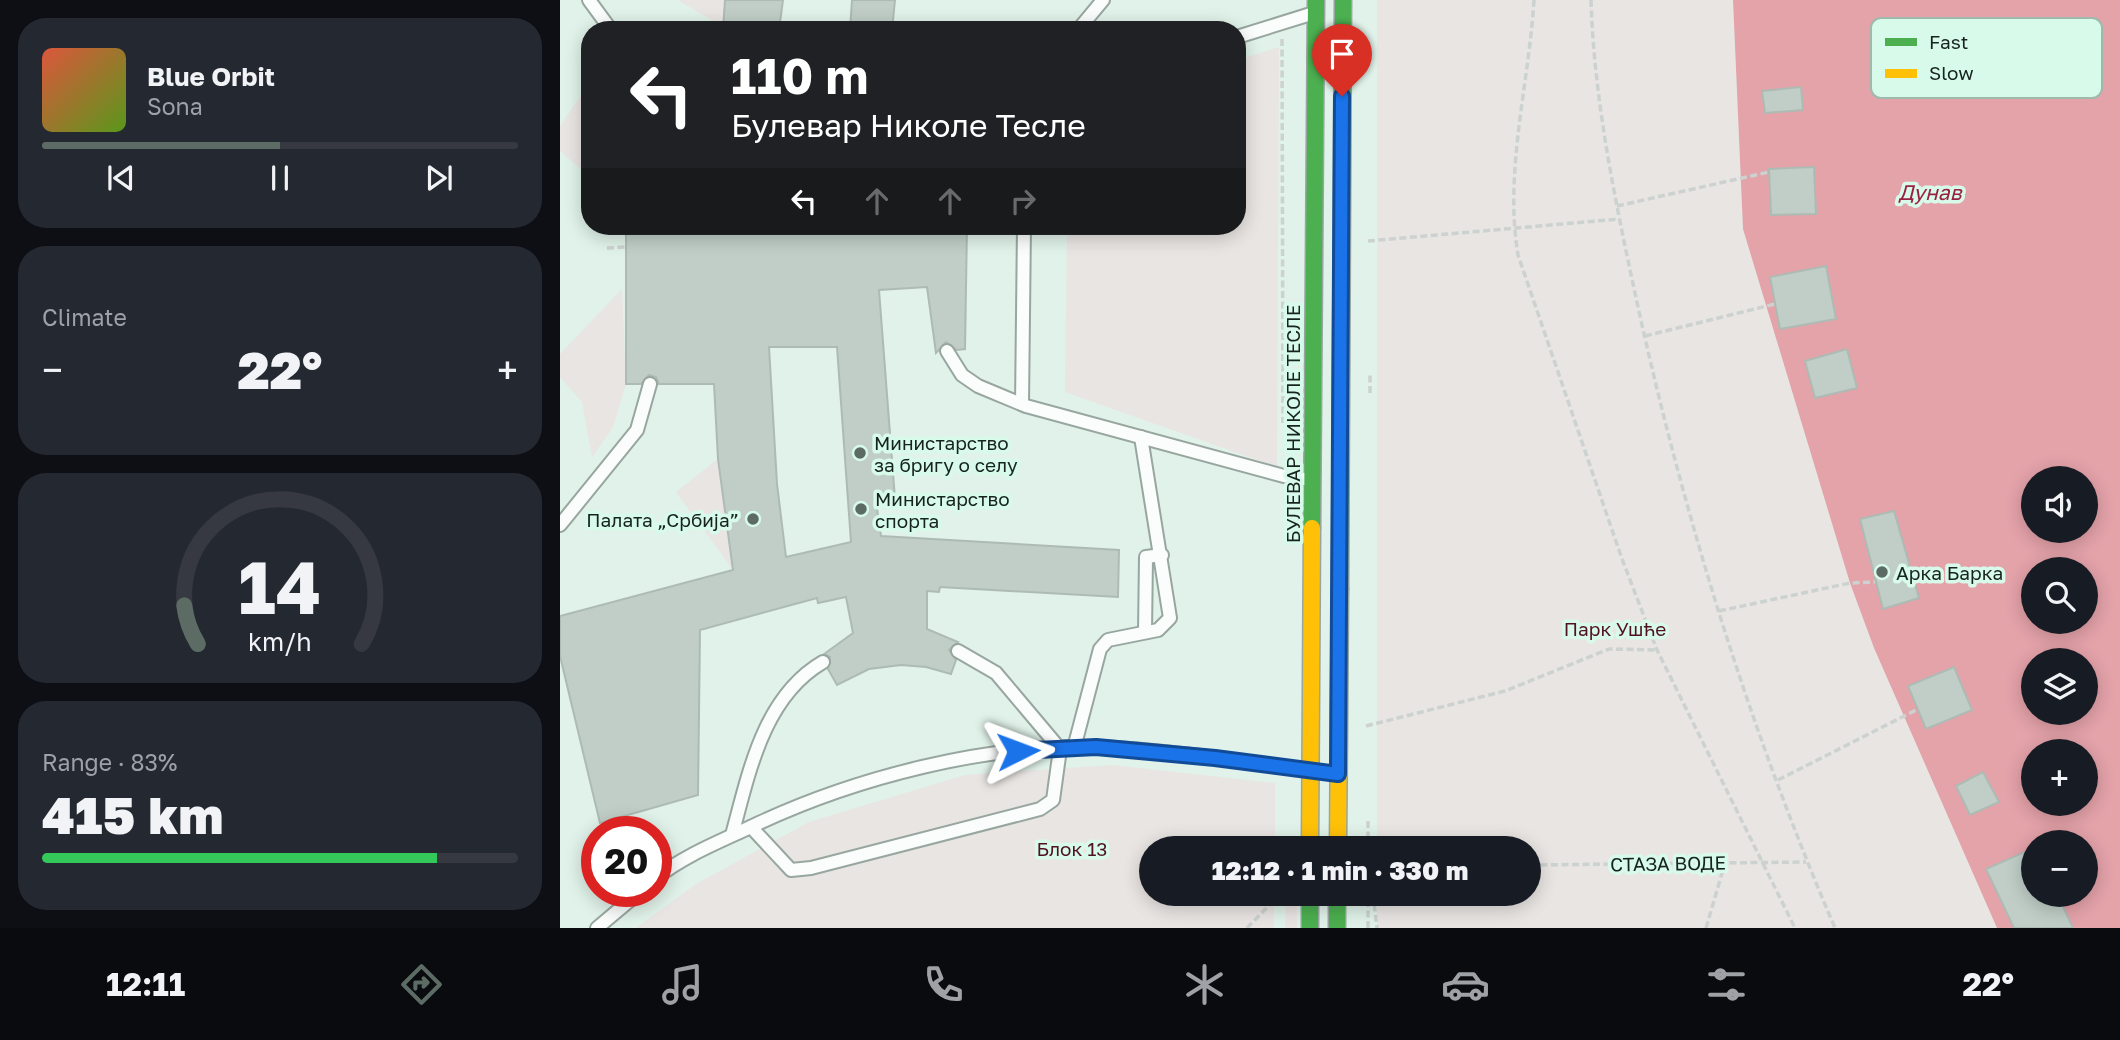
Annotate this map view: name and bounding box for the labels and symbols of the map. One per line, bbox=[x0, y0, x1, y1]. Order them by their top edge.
legend bbox=[1871, 18, 2102, 98]
pin bbox=[1312, 24, 1372, 96]
text: Fast bbox=[1929, 30, 1968, 53]
text: Slow bbox=[1929, 61, 1974, 84]
water label: Дунав bbox=[1897, 179, 1963, 205]
street label: БУЛЕВАР НИКОЛЕ ТЕСЛЕ bbox=[1281, 305, 1304, 543]
place label: Министарство за бригу о селу bbox=[874, 431, 1018, 476]
marker: Министарство за бригу о селу bbox=[852, 445, 868, 461]
place label: Министарство спорта bbox=[875, 487, 1010, 532]
marker: Министарство спорта bbox=[853, 501, 869, 517]
place label: Палата „Србија” bbox=[586, 508, 739, 531]
marker: Палата „Србија” bbox=[745, 511, 761, 527]
place label: Арка Барка bbox=[1896, 561, 2003, 584]
marker: Арка Барка bbox=[1874, 564, 1890, 580]
park label: Парк Ушће bbox=[1564, 617, 1666, 640]
position arrow bbox=[981, 714, 1055, 788]
speed limit sign: 20 bbox=[581, 816, 672, 907]
park label: Блок 13 bbox=[1037, 837, 1107, 860]
street label: СТАЗА ВОДЕ bbox=[1610, 850, 1726, 876]

